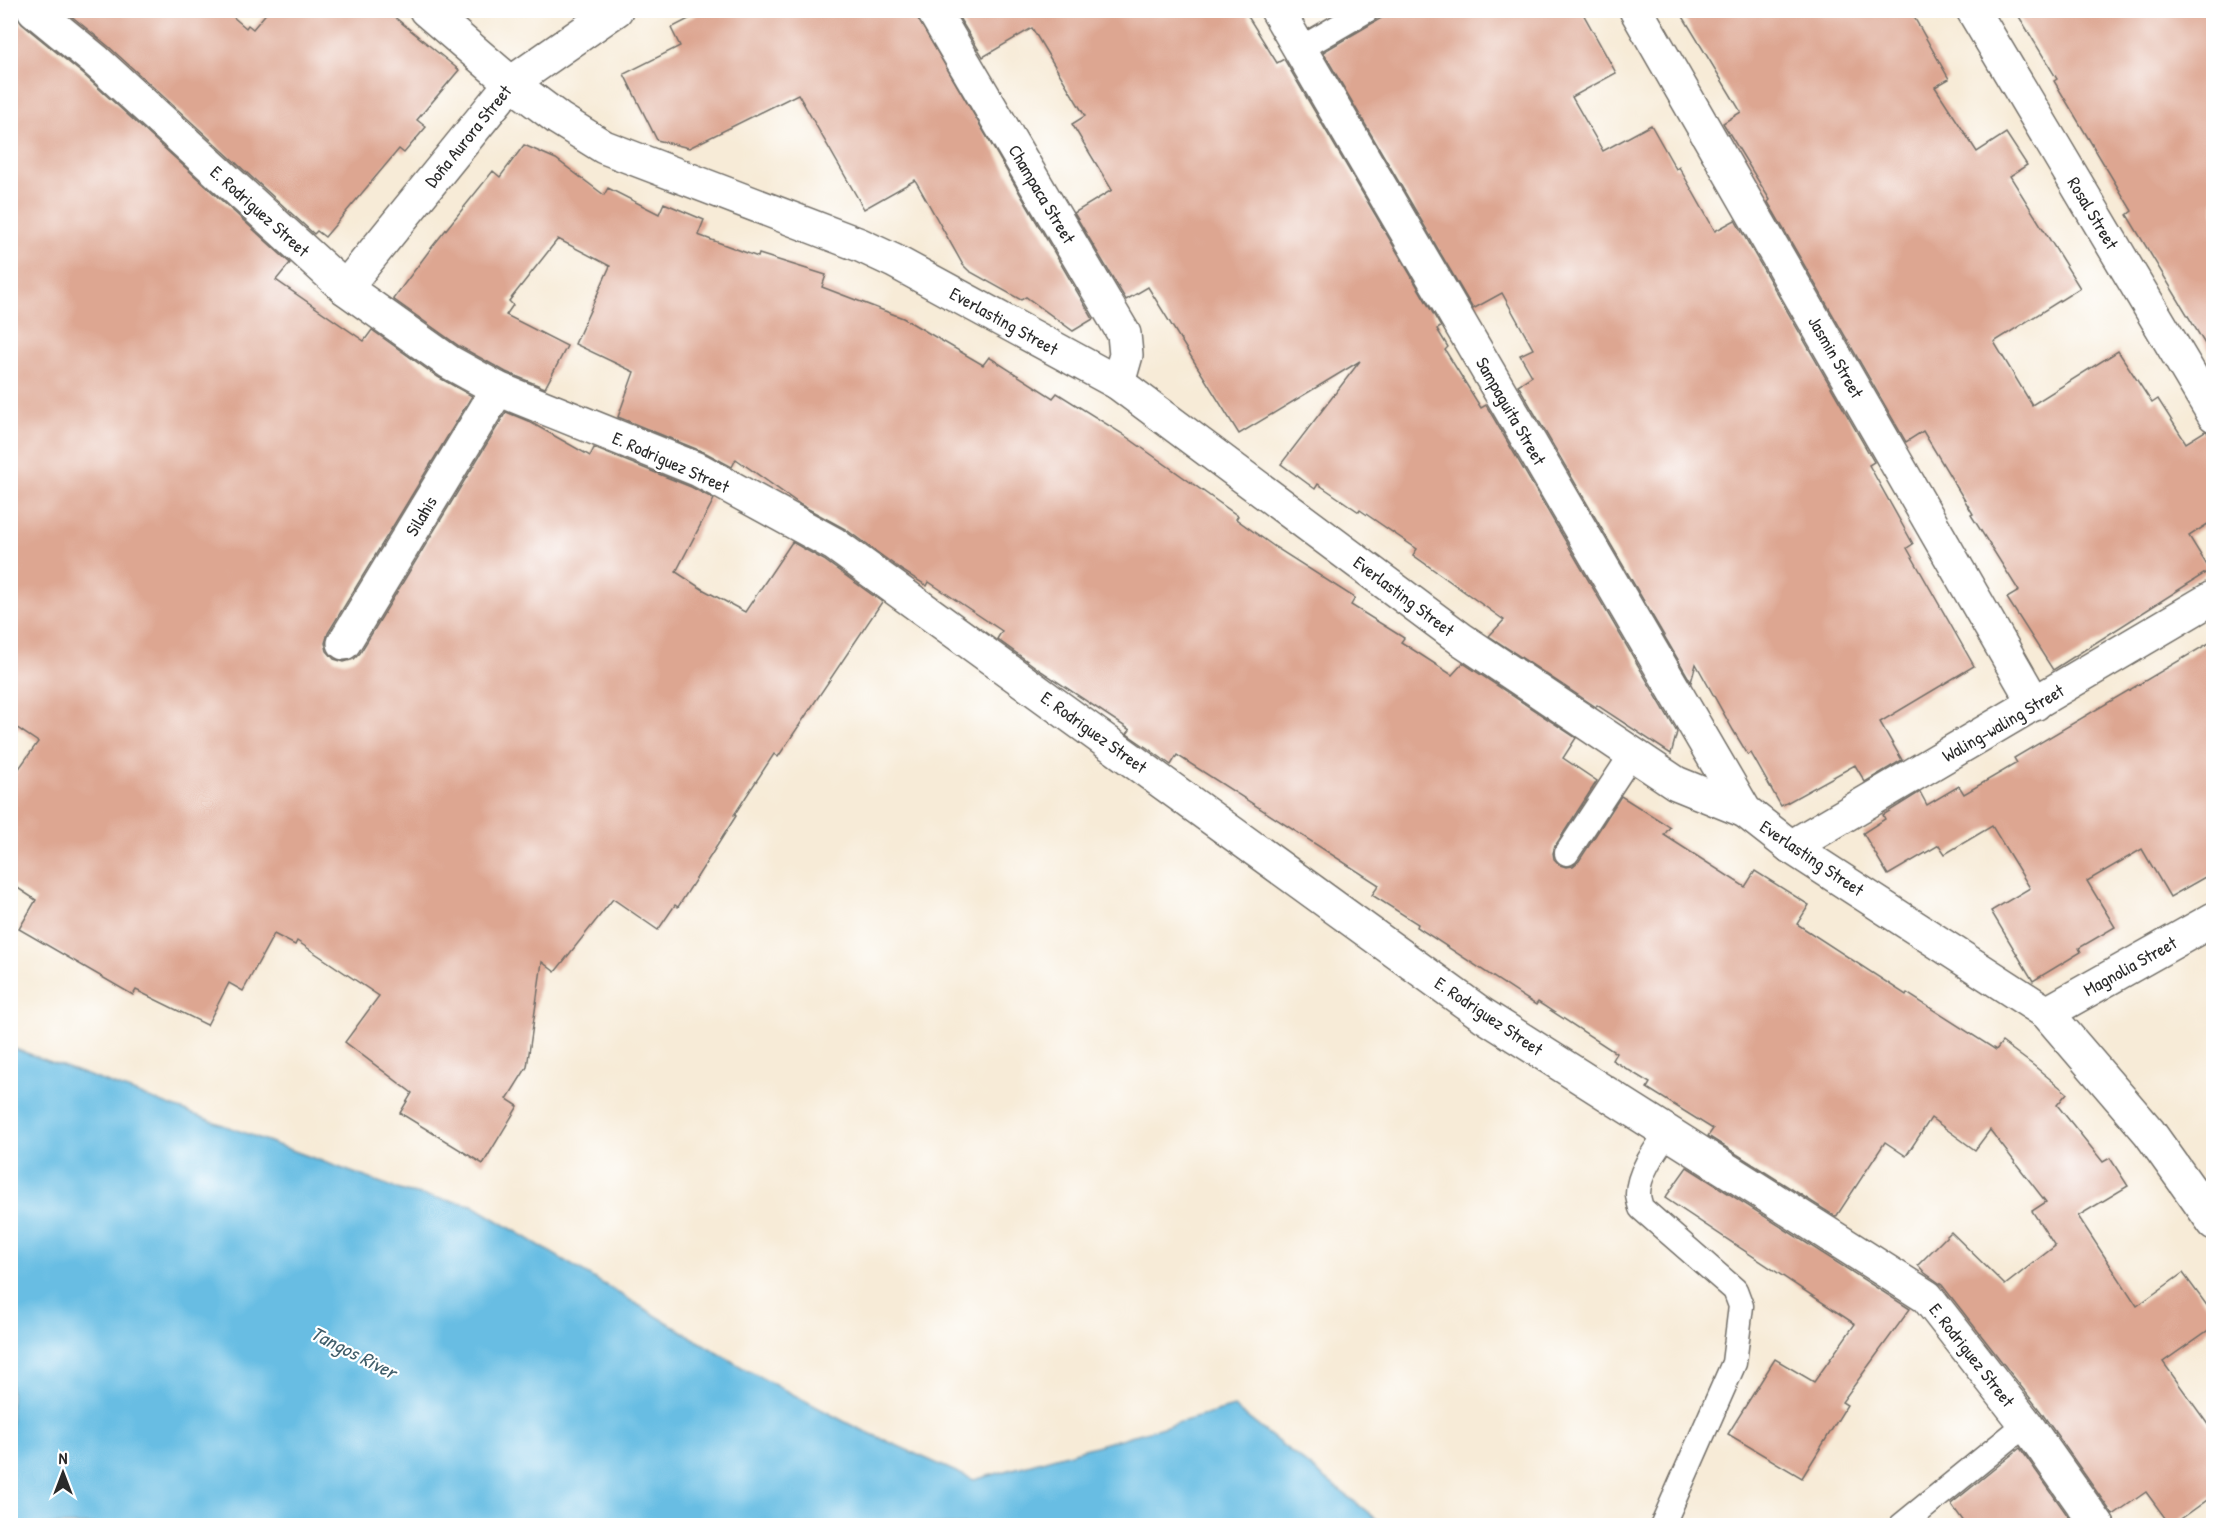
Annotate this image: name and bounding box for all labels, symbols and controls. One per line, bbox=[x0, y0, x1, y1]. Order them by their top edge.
street label: Doña Aurora Street bbox=[419, 79, 518, 193]
street label: Champaca Street bbox=[1003, 140, 1082, 249]
street label: E. Rodriguez Street bbox=[205, 160, 316, 263]
street label: Rosal Street bbox=[2062, 172, 2125, 255]
street label: Everlasting Street bbox=[945, 281, 1063, 362]
street label: Jasmin Street bbox=[1802, 311, 1870, 403]
street label: Sampaguita Street bbox=[1470, 352, 1552, 470]
street label: E. Rodriguez Street bbox=[609, 425, 734, 499]
street label: Silahis bbox=[399, 491, 443, 541]
street label: Everlasting Street bbox=[1348, 550, 1460, 643]
street label: Waling-waling Street bbox=[1938, 678, 2069, 768]
street label: E. Rodriguez Street bbox=[1036, 685, 1153, 779]
street label: Everlasting Street bbox=[1755, 814, 1870, 902]
street label: Magnolia Street bbox=[2079, 930, 2182, 1002]
street label: E. Rodriguez Street bbox=[1430, 971, 1549, 1062]
street label: E. Rodriguez Street bbox=[1924, 1298, 2021, 1413]
water label: Tangos River bbox=[306, 1319, 403, 1387]
north arrow bbox=[33, 1443, 93, 1503]
text: N bbox=[59, 1447, 68, 1469]

